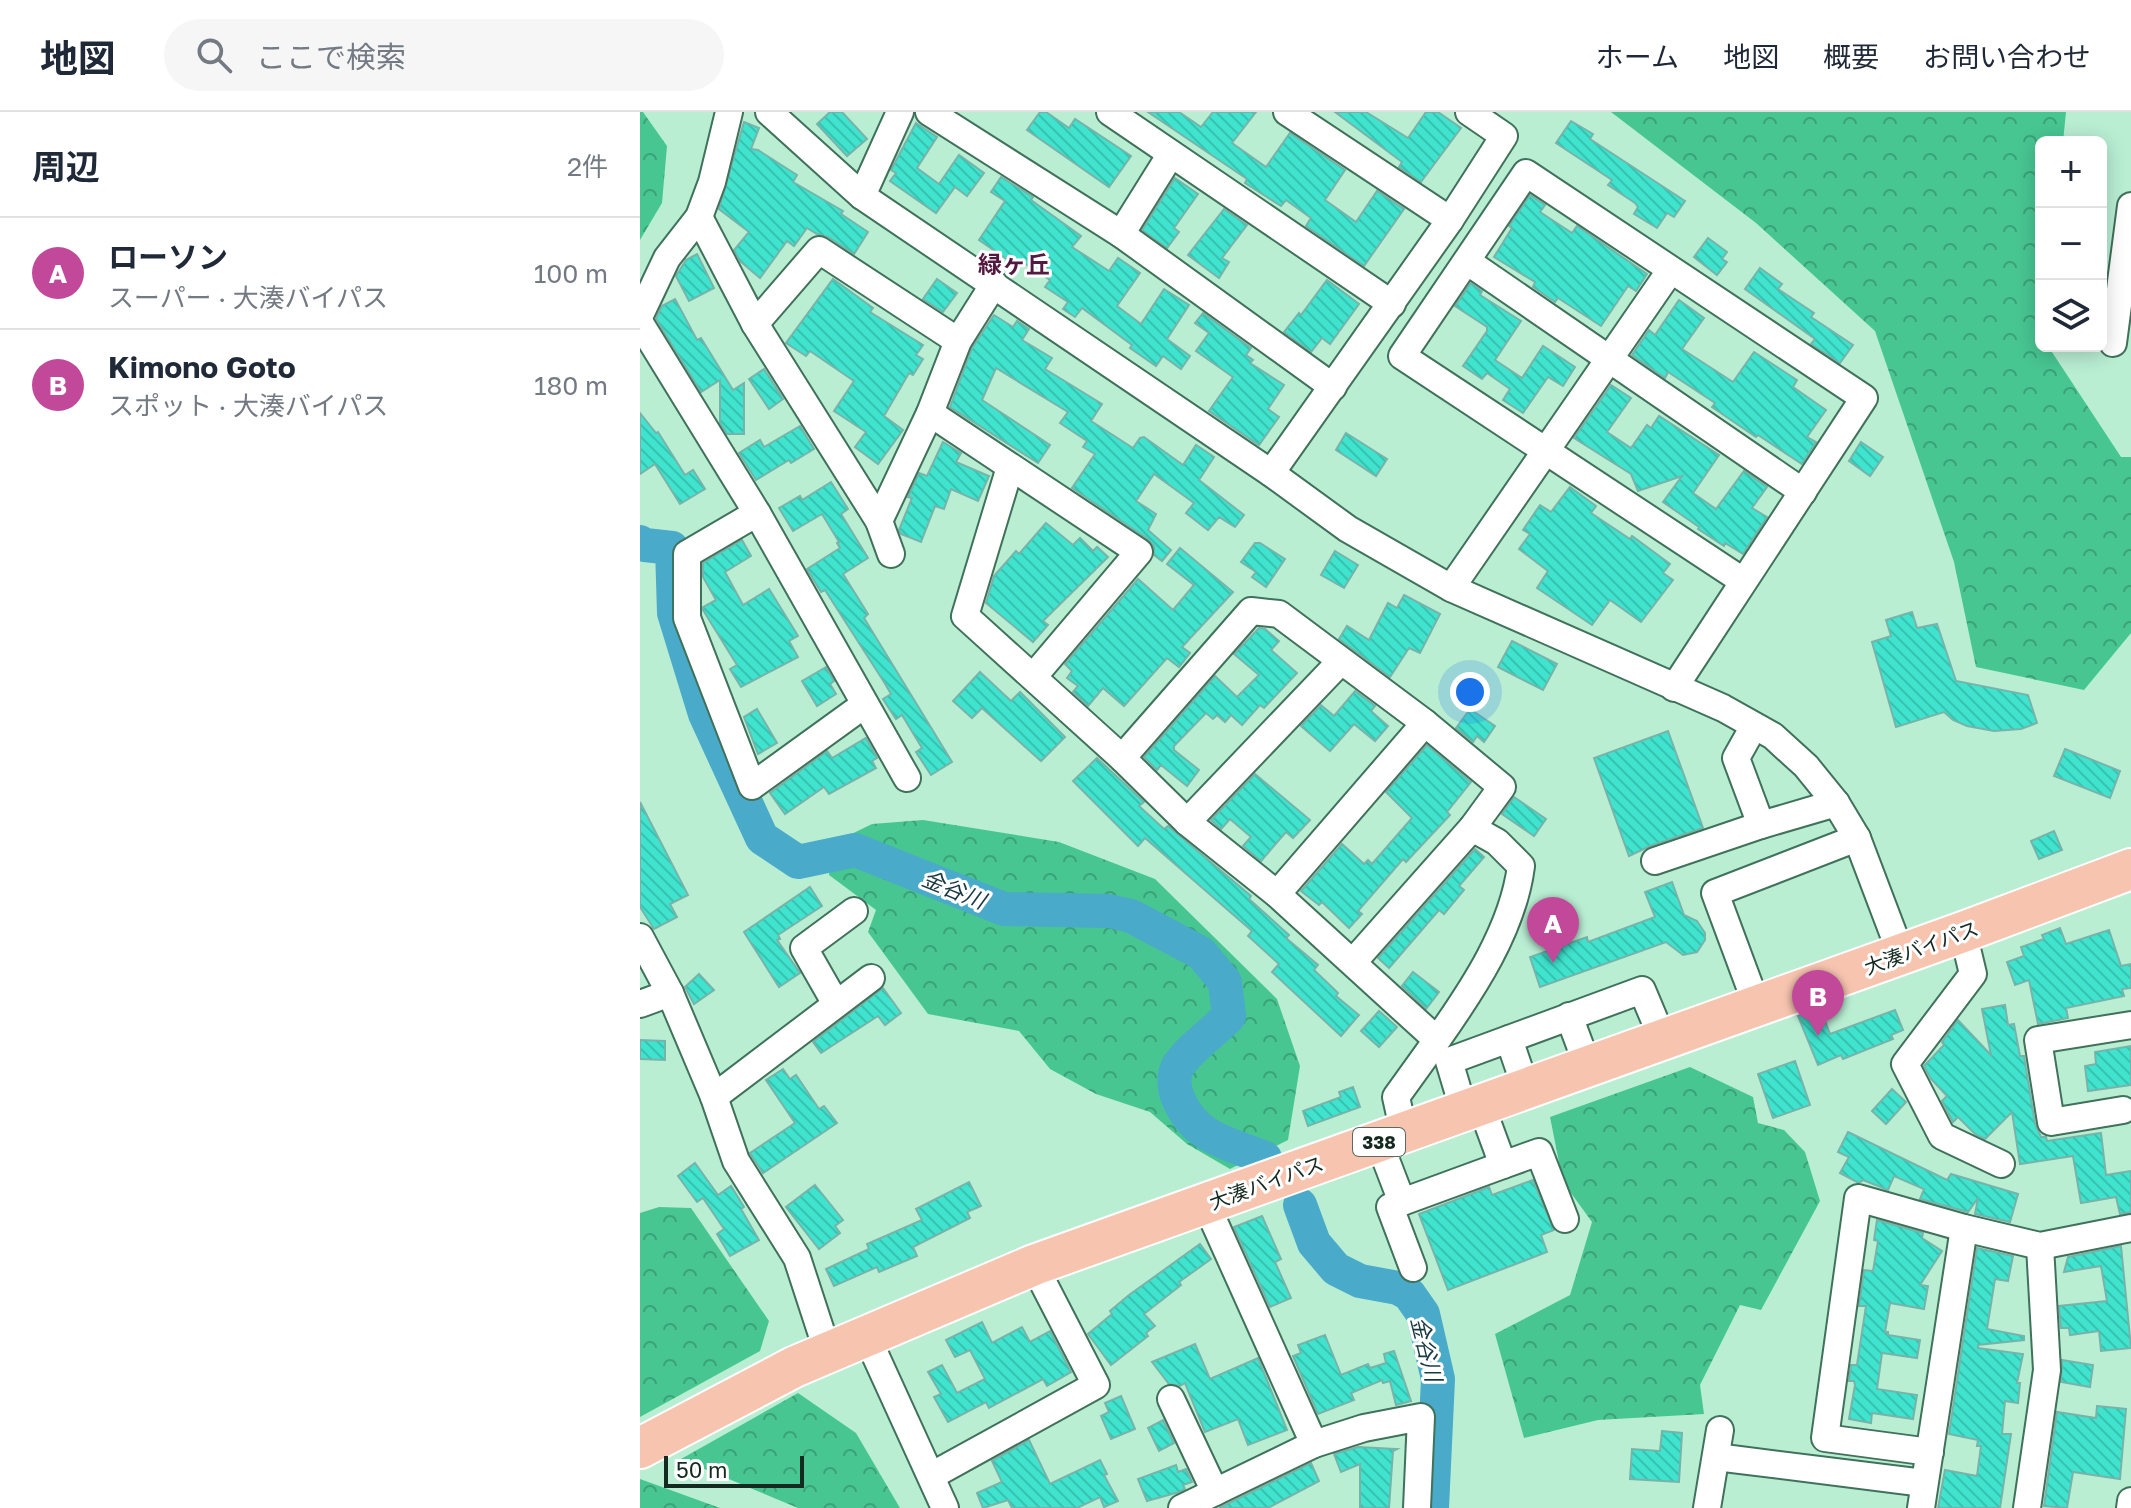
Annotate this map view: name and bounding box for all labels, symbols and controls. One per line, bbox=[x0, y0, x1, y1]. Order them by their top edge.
search box bbox=[164, 19, 724, 91]
icon: search bbox=[192, 33, 236, 77]
text: 地図 bbox=[40, 35, 116, 80]
text: ここで検索 bbox=[256, 39, 406, 75]
text: ホーム bbox=[1596, 40, 1679, 73]
text: 地図 bbox=[1723, 40, 1779, 73]
text: 概要 bbox=[1823, 40, 1879, 73]
text: お問い合わせ bbox=[1923, 40, 2091, 73]
map controls bbox=[2035, 136, 2107, 352]
button: + bbox=[2035, 136, 2107, 208]
text: 周辺 bbox=[32, 146, 100, 186]
text: 2件 bbox=[567, 151, 608, 182]
button: − bbox=[2035, 208, 2107, 280]
text: ローソン bbox=[108, 239, 228, 275]
district label: 緑ヶ丘 bbox=[978, 249, 1050, 278]
text: A bbox=[49, 258, 67, 289]
text: 100 m bbox=[534, 258, 608, 289]
button: layers bbox=[2035, 280, 2107, 352]
text: スーパー · 大湊バイパス bbox=[108, 282, 388, 313]
text: Kimono Goto bbox=[108, 349, 296, 385]
text: B bbox=[49, 370, 67, 401]
text: 180 m bbox=[534, 370, 608, 401]
text: スポット · 大湊バイパス bbox=[108, 390, 388, 421]
your location bbox=[1450, 672, 1490, 712]
water label: 金谷川 bbox=[918, 864, 992, 915]
pin: A bbox=[1527, 897, 1579, 963]
street label: 大湊バイパス bbox=[1861, 915, 1981, 979]
pin: B bbox=[1792, 970, 1844, 1036]
road number: 338 bbox=[1353, 1128, 1405, 1156]
street label: 大湊バイパス bbox=[1206, 1150, 1326, 1214]
water label: 金谷川 bbox=[1406, 1314, 1449, 1386]
scale bar bbox=[664, 1452, 804, 1488]
text: 50 m bbox=[676, 1456, 727, 1483]

